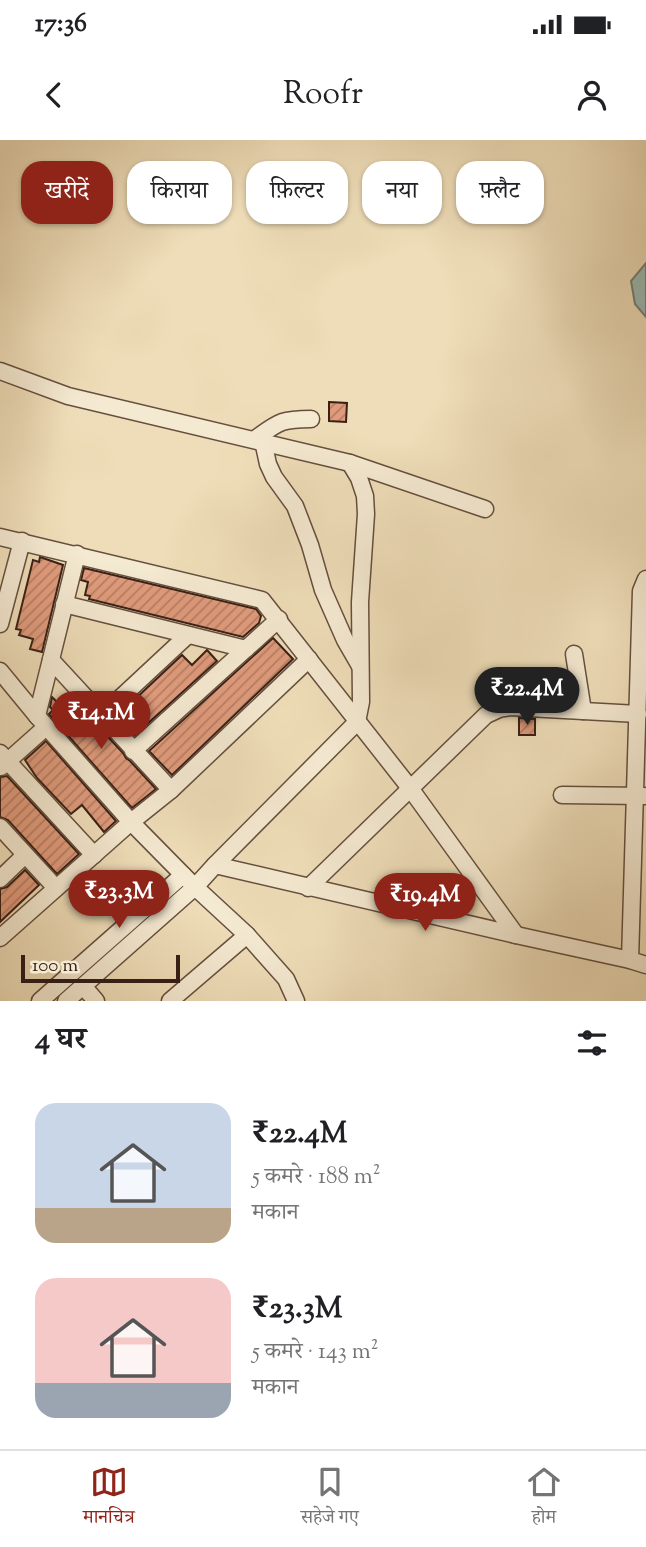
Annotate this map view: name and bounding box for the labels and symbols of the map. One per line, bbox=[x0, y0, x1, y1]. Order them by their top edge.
pin: ₹22.4M bbox=[470, 668, 584, 727]
pin: ₹14.1M bbox=[44, 692, 158, 751]
pin: ₹23.3M bbox=[62, 870, 176, 930]
pin: ₹19.4M bbox=[368, 874, 482, 933]
scale bar bbox=[21, 952, 180, 984]

